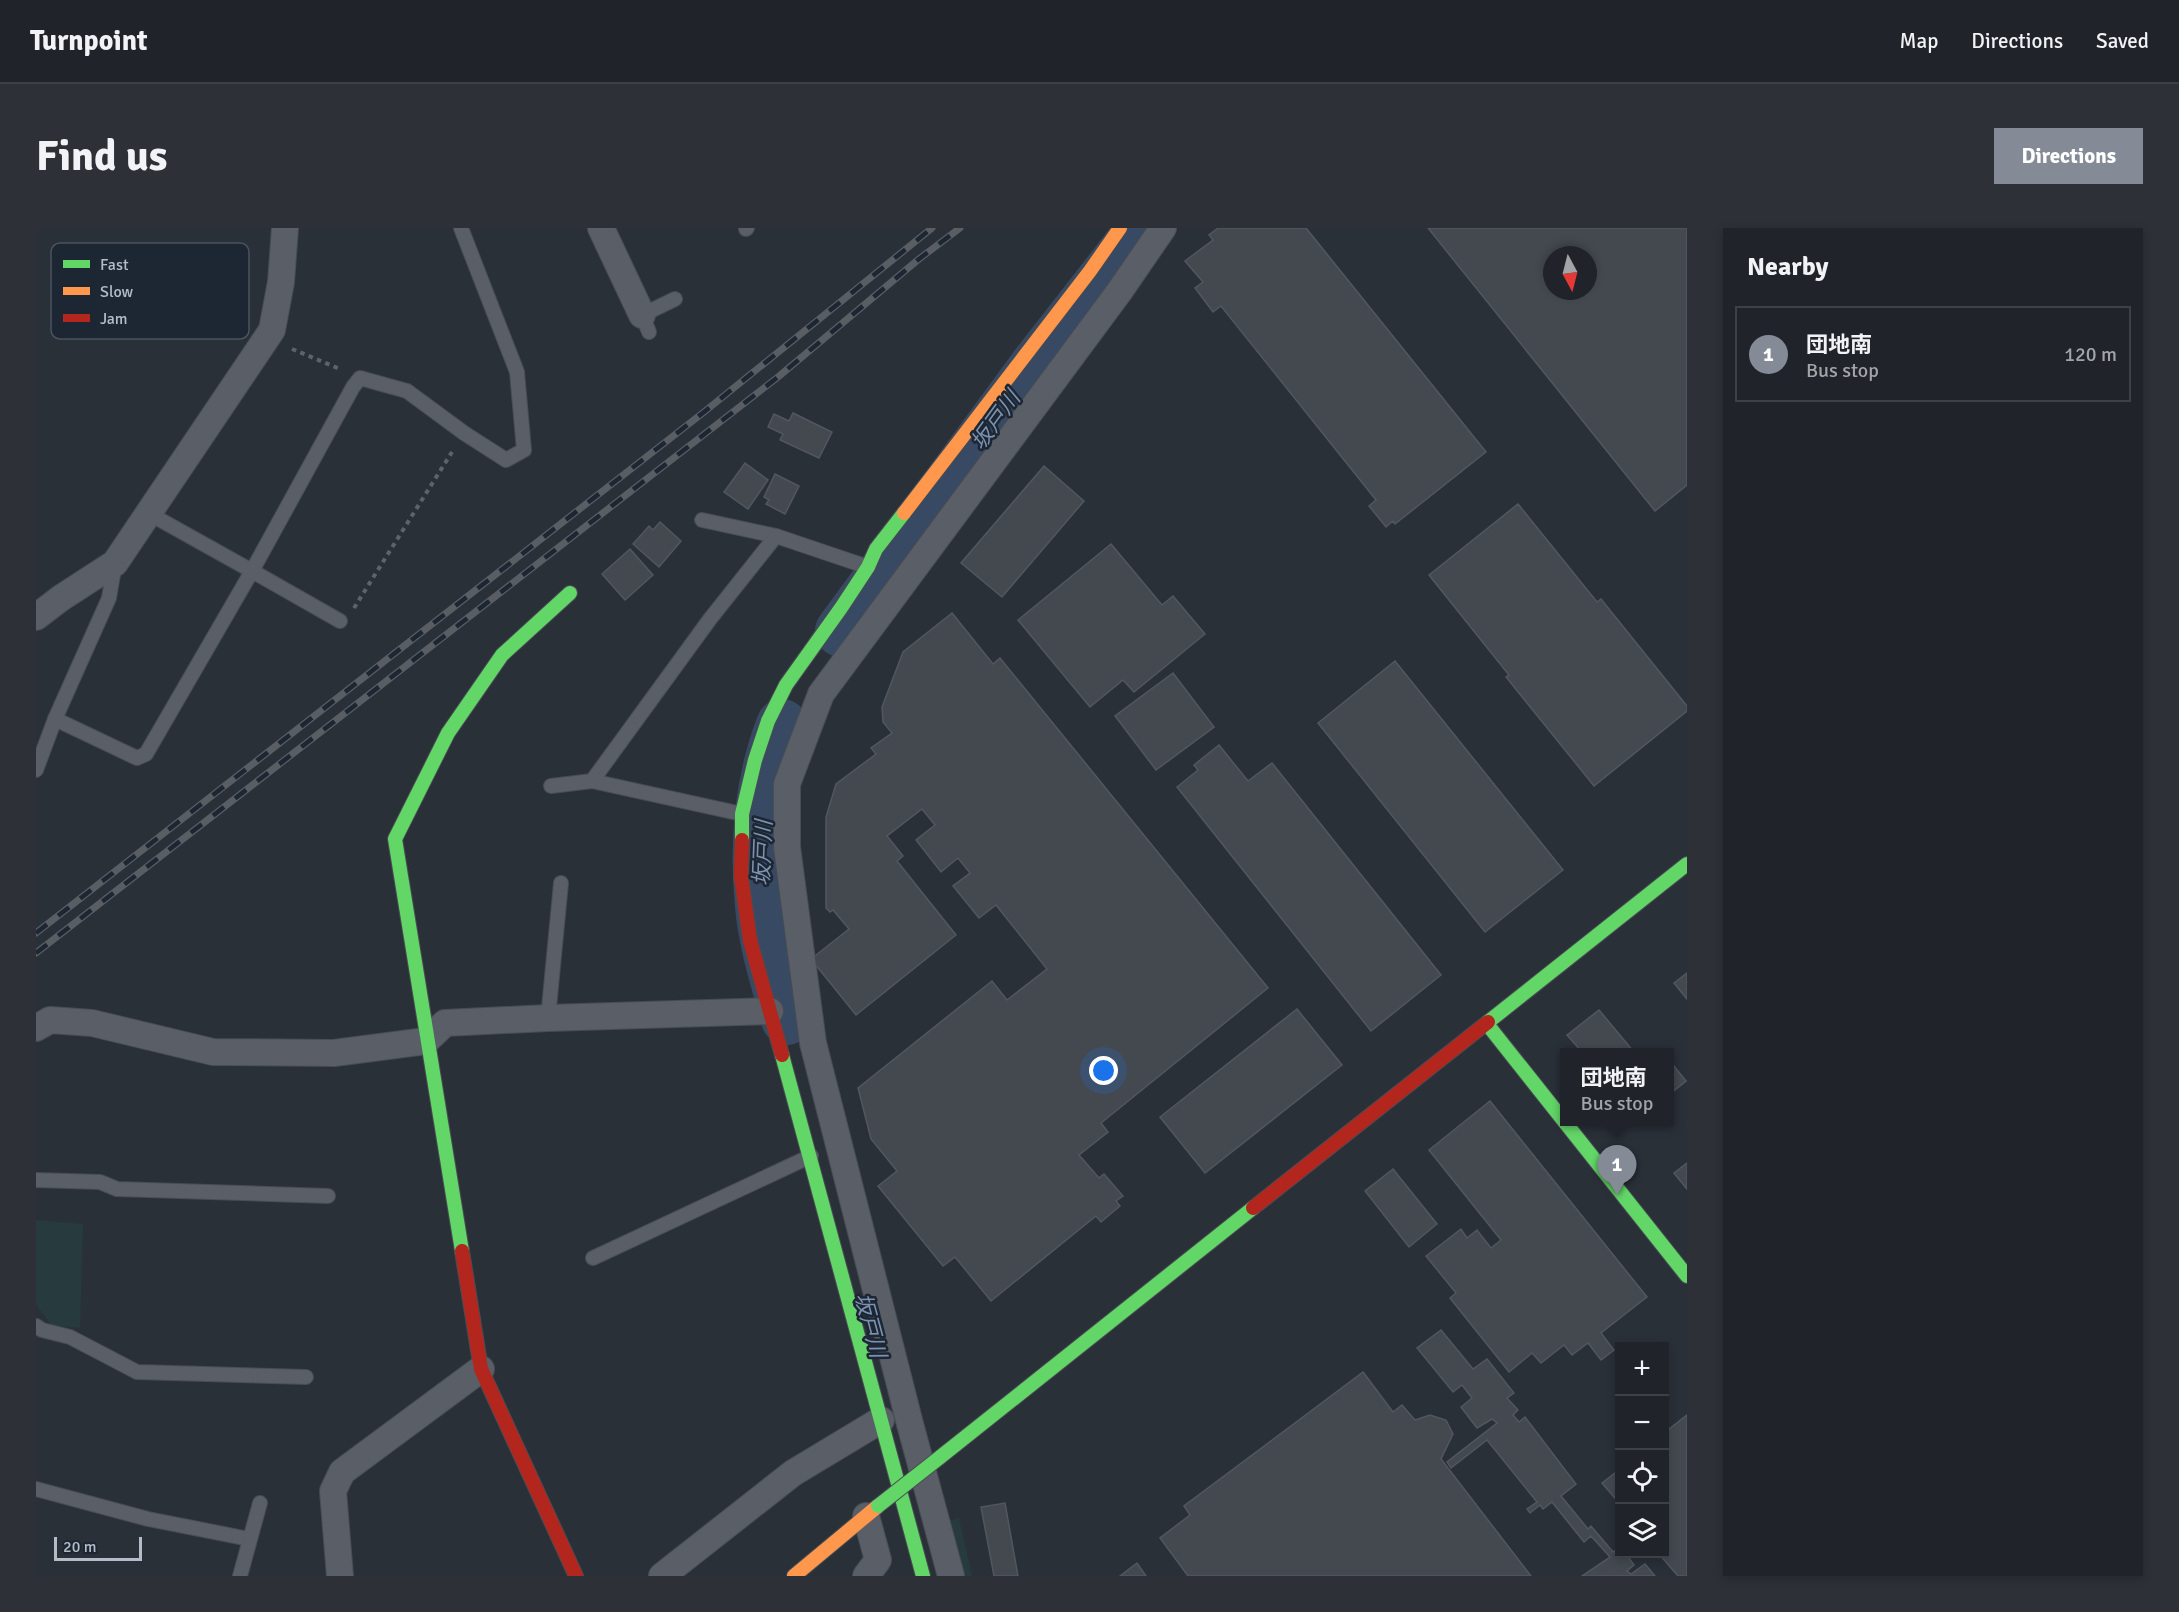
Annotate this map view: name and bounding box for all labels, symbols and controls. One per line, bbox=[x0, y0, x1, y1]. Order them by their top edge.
text: Turnpoint bbox=[30, 24, 147, 58]
text: Map bbox=[1900, 28, 1938, 54]
text: Directions bbox=[1971, 28, 2063, 54]
text: Saved bbox=[2096, 28, 2149, 54]
button: Directions bbox=[1994, 128, 2143, 184]
text: Find us bbox=[36, 131, 167, 182]
legend bbox=[51, 243, 249, 339]
north arrow bbox=[1543, 246, 1597, 300]
text: Nearby bbox=[1747, 251, 1828, 283]
text: Fast bbox=[100, 255, 129, 275]
text: Slow bbox=[100, 282, 134, 302]
text: Jam bbox=[100, 309, 128, 329]
text: 団地南 bbox=[1806, 331, 1872, 358]
text: 1 bbox=[1763, 342, 1774, 367]
text: 120 m bbox=[2064, 342, 2117, 367]
text: Bus stop bbox=[1806, 358, 1879, 383]
water label: 坂戸川 bbox=[965, 384, 1027, 455]
water label: 坂戸川 bbox=[748, 818, 777, 886]
popup bbox=[1560, 1048, 1674, 1126]
your location bbox=[1089, 1056, 1118, 1085]
text: 団地南 bbox=[1581, 1064, 1647, 1091]
text: Bus stop bbox=[1581, 1091, 1653, 1116]
pin: 1 bbox=[1598, 1146, 1636, 1195]
water label: 坂戸川 bbox=[849, 1290, 893, 1362]
map controls bbox=[1615, 1342, 1669, 1558]
button: + bbox=[1615, 1342, 1669, 1396]
button: − bbox=[1615, 1396, 1669, 1450]
button: locate bbox=[1615, 1450, 1669, 1504]
button: layers bbox=[1615, 1504, 1669, 1558]
scale bar bbox=[54, 1534, 142, 1562]
text: 20 m bbox=[63, 1537, 97, 1557]

